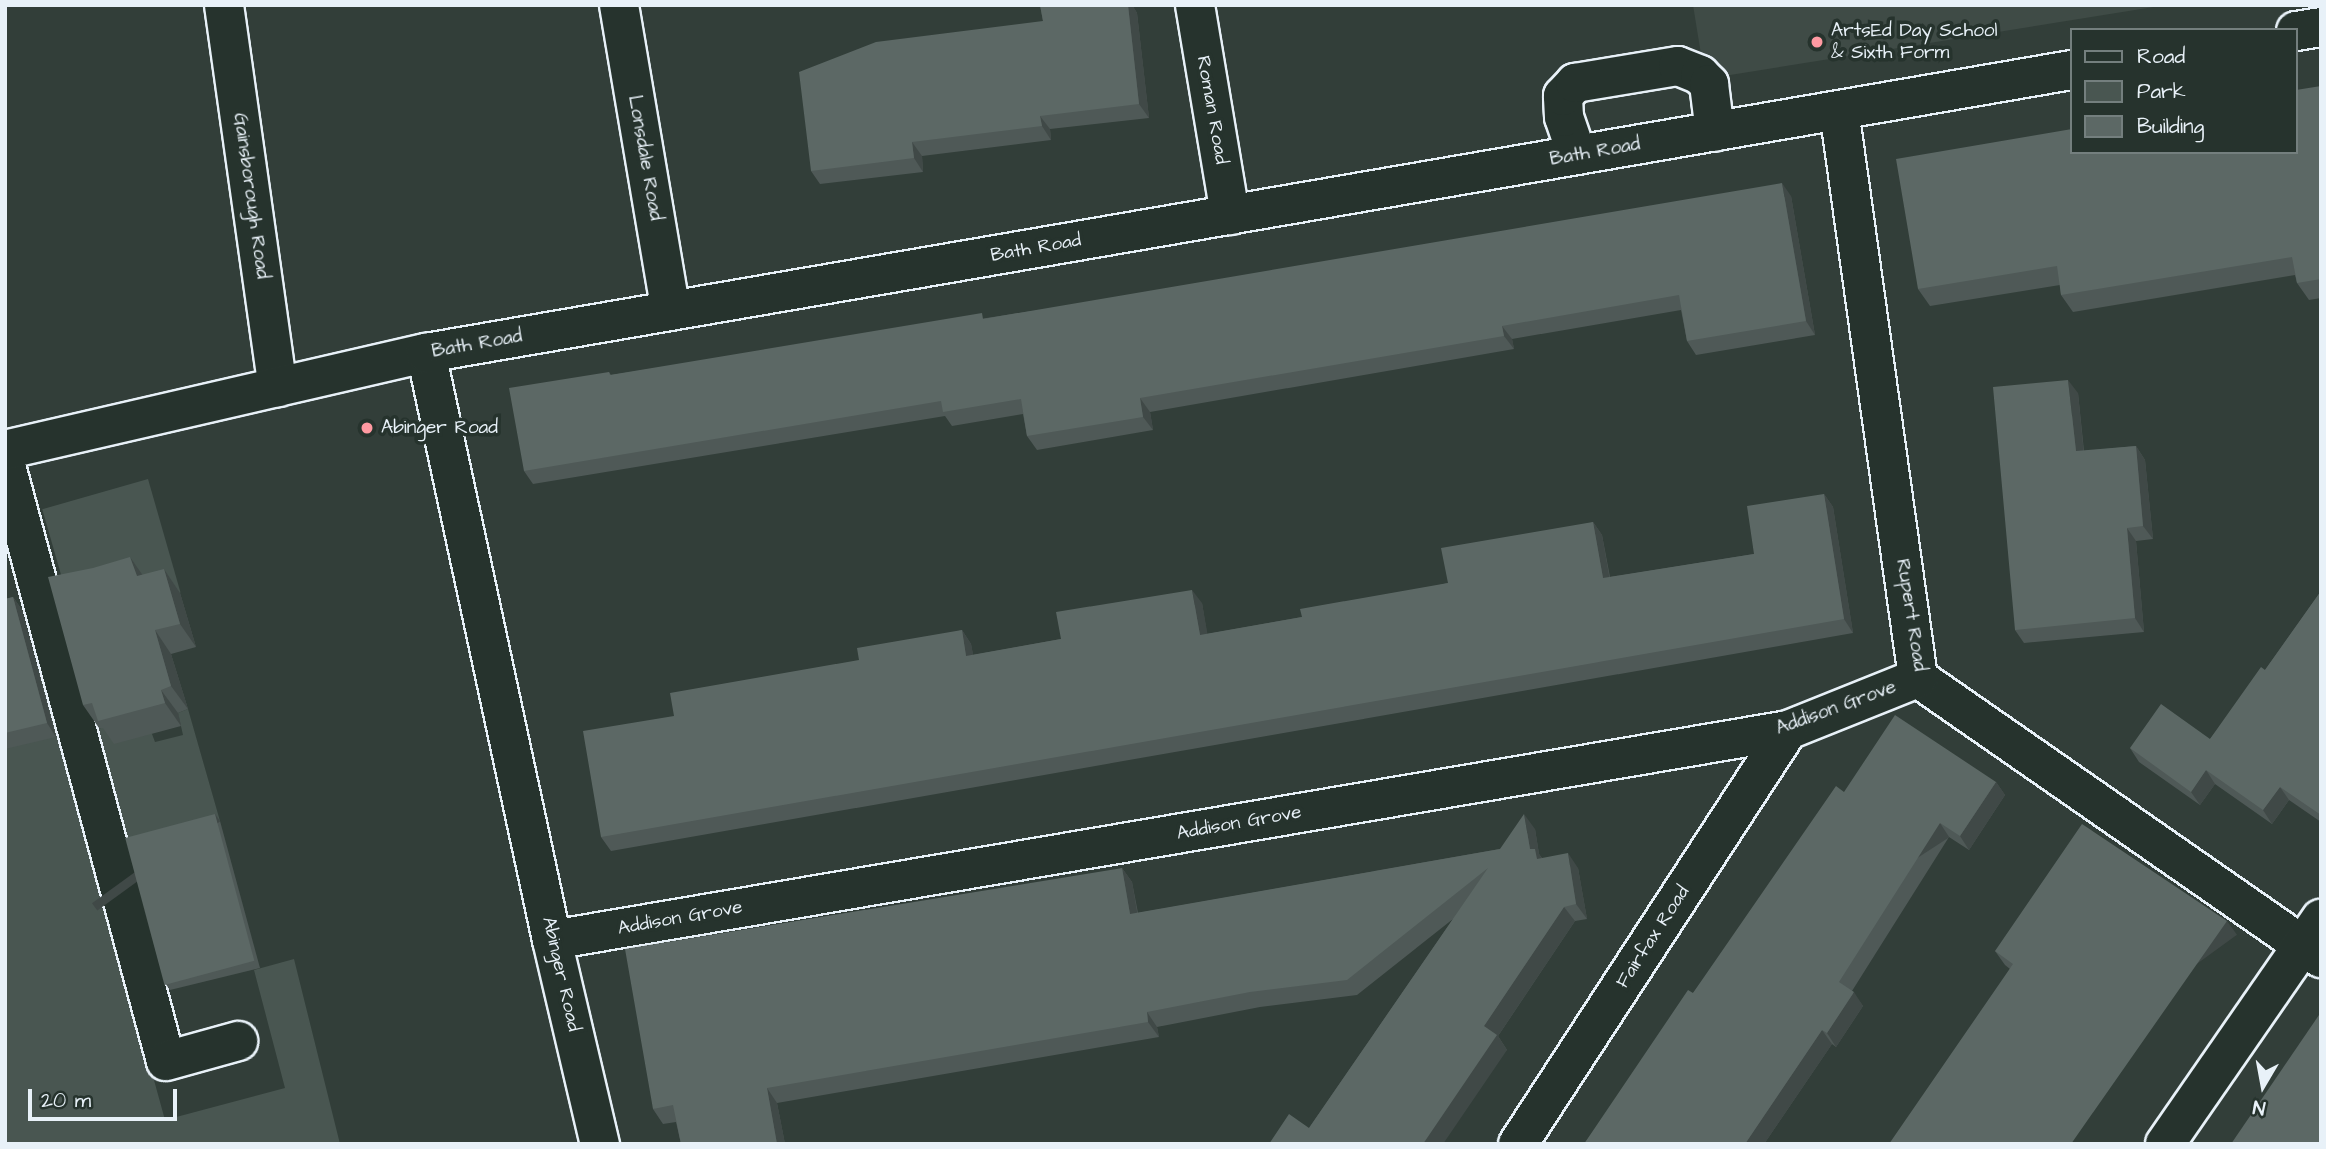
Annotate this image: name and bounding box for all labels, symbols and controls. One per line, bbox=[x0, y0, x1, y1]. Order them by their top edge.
place label: ArtsEd Day School & Sixth Form bbox=[1831, 20, 1997, 64]
legend bbox=[2070, 28, 2298, 154]
marker: ArtsEd Day School & Sixth Form bbox=[1809, 34, 1825, 50]
text: Road bbox=[2137, 42, 2185, 71]
street label: Roman Road bbox=[1191, 54, 1233, 166]
text: Park bbox=[2137, 77, 2186, 106]
street label: Lonsdale Road bbox=[623, 94, 667, 222]
street label: Gainsborough Road bbox=[228, 112, 274, 280]
text: Building bbox=[2137, 112, 2204, 141]
street label: Bath Road bbox=[1548, 133, 1642, 171]
street label: Bath Road bbox=[989, 229, 1083, 267]
street label: Bath Road bbox=[430, 325, 524, 363]
place label: Abinger Road bbox=[381, 417, 498, 439]
marker: Abinger Road bbox=[359, 420, 375, 436]
street label: Rupert Road bbox=[1891, 557, 1931, 673]
street label: Addison Grove bbox=[1773, 676, 1899, 740]
street label: Addison Grove bbox=[1175, 801, 1303, 845]
street label: Fairfax Road bbox=[1611, 882, 1695, 992]
street label: Addison Grove bbox=[616, 896, 744, 940]
street label: Abinger Road bbox=[537, 914, 585, 1034]
north arrow bbox=[2228, 1051, 2298, 1121]
scale bar bbox=[32, 1076, 180, 1120]
text: 20 m bbox=[41, 1086, 91, 1115]
text: N bbox=[2251, 1093, 2267, 1122]

